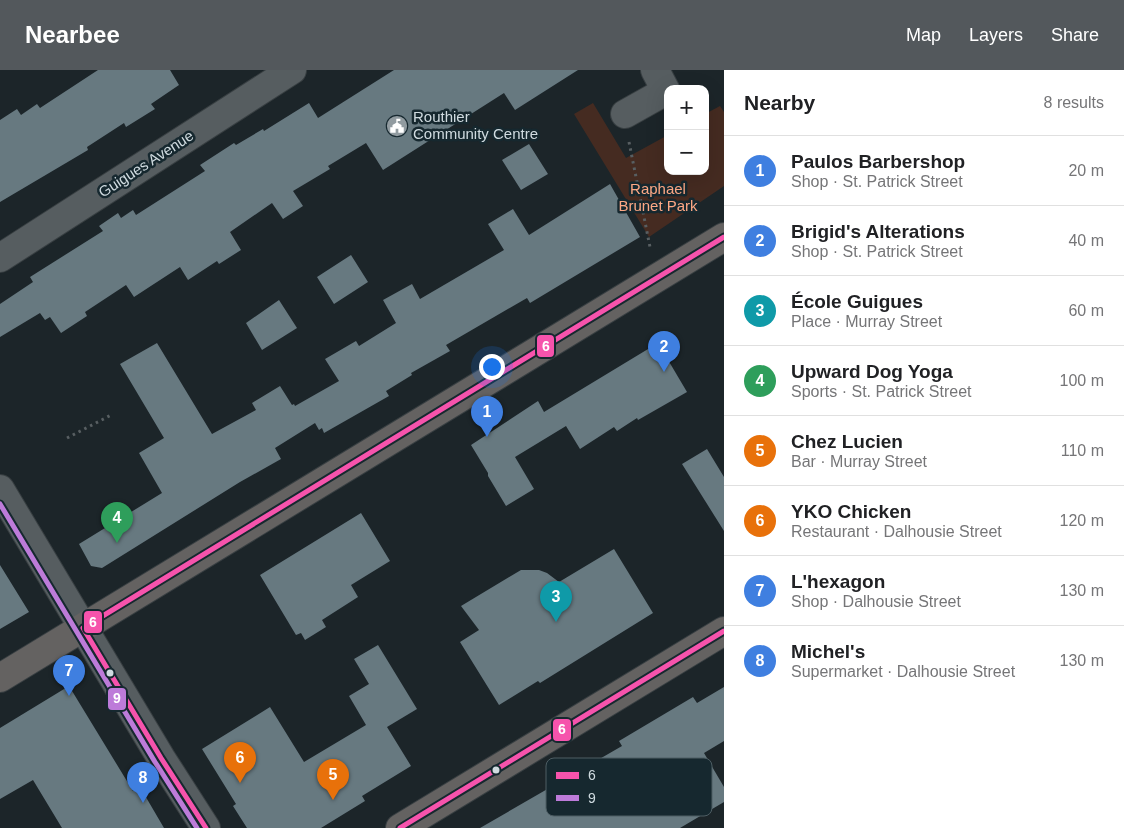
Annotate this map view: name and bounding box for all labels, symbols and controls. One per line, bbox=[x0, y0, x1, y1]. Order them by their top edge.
text: Nearbee bbox=[25, 21, 120, 48]
text: Map bbox=[906, 25, 941, 45]
text: Layers bbox=[969, 25, 1023, 45]
text: Share bbox=[1051, 25, 1099, 45]
map controls bbox=[664, 85, 709, 175]
button: + bbox=[664, 85, 709, 130]
text: Nearby bbox=[744, 91, 815, 114]
text: 8 results bbox=[1044, 94, 1104, 111]
place label: Routhier Community Centre bbox=[413, 108, 538, 142]
public building icon: Routhier Community Centre bbox=[385, 114, 409, 138]
street label: Guigues Avenue bbox=[95, 127, 196, 201]
button: − bbox=[664, 130, 709, 175]
text: Paulos Barbershop bbox=[791, 151, 965, 172]
text: 1 bbox=[756, 162, 764, 179]
text: 20 m bbox=[1068, 162, 1104, 179]
text: Shop · St. Patrick Street bbox=[791, 173, 963, 190]
park label: Raphael Brunet Park bbox=[618, 180, 698, 214]
text: Brigid's Alterations bbox=[791, 221, 965, 242]
text: 2 bbox=[756, 232, 764, 249]
text: 40 m bbox=[1068, 232, 1104, 249]
text: Shop · St. Patrick Street bbox=[791, 243, 963, 260]
text: École Guigues bbox=[791, 291, 923, 312]
text: 3 bbox=[756, 302, 764, 319]
text: 60 m bbox=[1068, 302, 1104, 319]
text: Place · Murray Street bbox=[791, 313, 942, 330]
pin: 2 bbox=[648, 331, 680, 372]
line badge: 6 bbox=[536, 334, 555, 358]
text: 6 bbox=[542, 338, 550, 354]
your location bbox=[479, 354, 505, 380]
text: Upward Dog Yoga bbox=[791, 361, 953, 382]
text: 4 bbox=[756, 372, 764, 389]
text: 100 m bbox=[1060, 372, 1104, 389]
text: Sports · St. Patrick Street bbox=[791, 383, 972, 400]
pin: 1 bbox=[471, 396, 503, 437]
text: Chez Lucien bbox=[791, 431, 903, 452]
text: 5 bbox=[756, 442, 764, 459]
text: 110 m bbox=[1061, 442, 1104, 459]
text: Bar · Murray Street bbox=[791, 453, 927, 470]
text: YKO Chicken bbox=[791, 501, 911, 522]
pin: 4 bbox=[101, 502, 133, 543]
text: 6 bbox=[756, 512, 764, 529]
text: 120 m bbox=[1060, 512, 1104, 529]
text: Restaurant · Dalhousie Street bbox=[791, 523, 1002, 540]
text: L'hexagon bbox=[791, 571, 885, 592]
pin: 3 bbox=[540, 581, 572, 622]
text: 7 bbox=[756, 582, 764, 599]
text: 130 m bbox=[1060, 582, 1104, 599]
text: Shop · Dalhousie Street bbox=[791, 593, 961, 610]
line badge: 6 bbox=[83, 610, 103, 634]
text: 6 bbox=[89, 614, 97, 630]
text: Michel's bbox=[791, 641, 865, 662]
text: 8 bbox=[756, 652, 764, 669]
text: 130 m bbox=[1060, 652, 1104, 669]
pin: 7 bbox=[53, 655, 85, 696]
text: Supermarket · Dalhousie Street bbox=[791, 663, 1015, 680]
unlabelled marker bbox=[105, 668, 115, 678]
line badge: 9 bbox=[107, 687, 127, 711]
text: 9 bbox=[113, 690, 121, 706]
line badge: 6 bbox=[552, 718, 572, 742]
text: 6 bbox=[558, 721, 566, 737]
pin: 6 bbox=[224, 742, 256, 783]
legend bbox=[546, 758, 712, 816]
pin: 5 bbox=[317, 759, 349, 800]
pin: 8 bbox=[127, 762, 159, 803]
unlabelled marker bbox=[491, 765, 501, 775]
text: 6 bbox=[588, 767, 596, 783]
text: 9 bbox=[588, 790, 596, 806]

